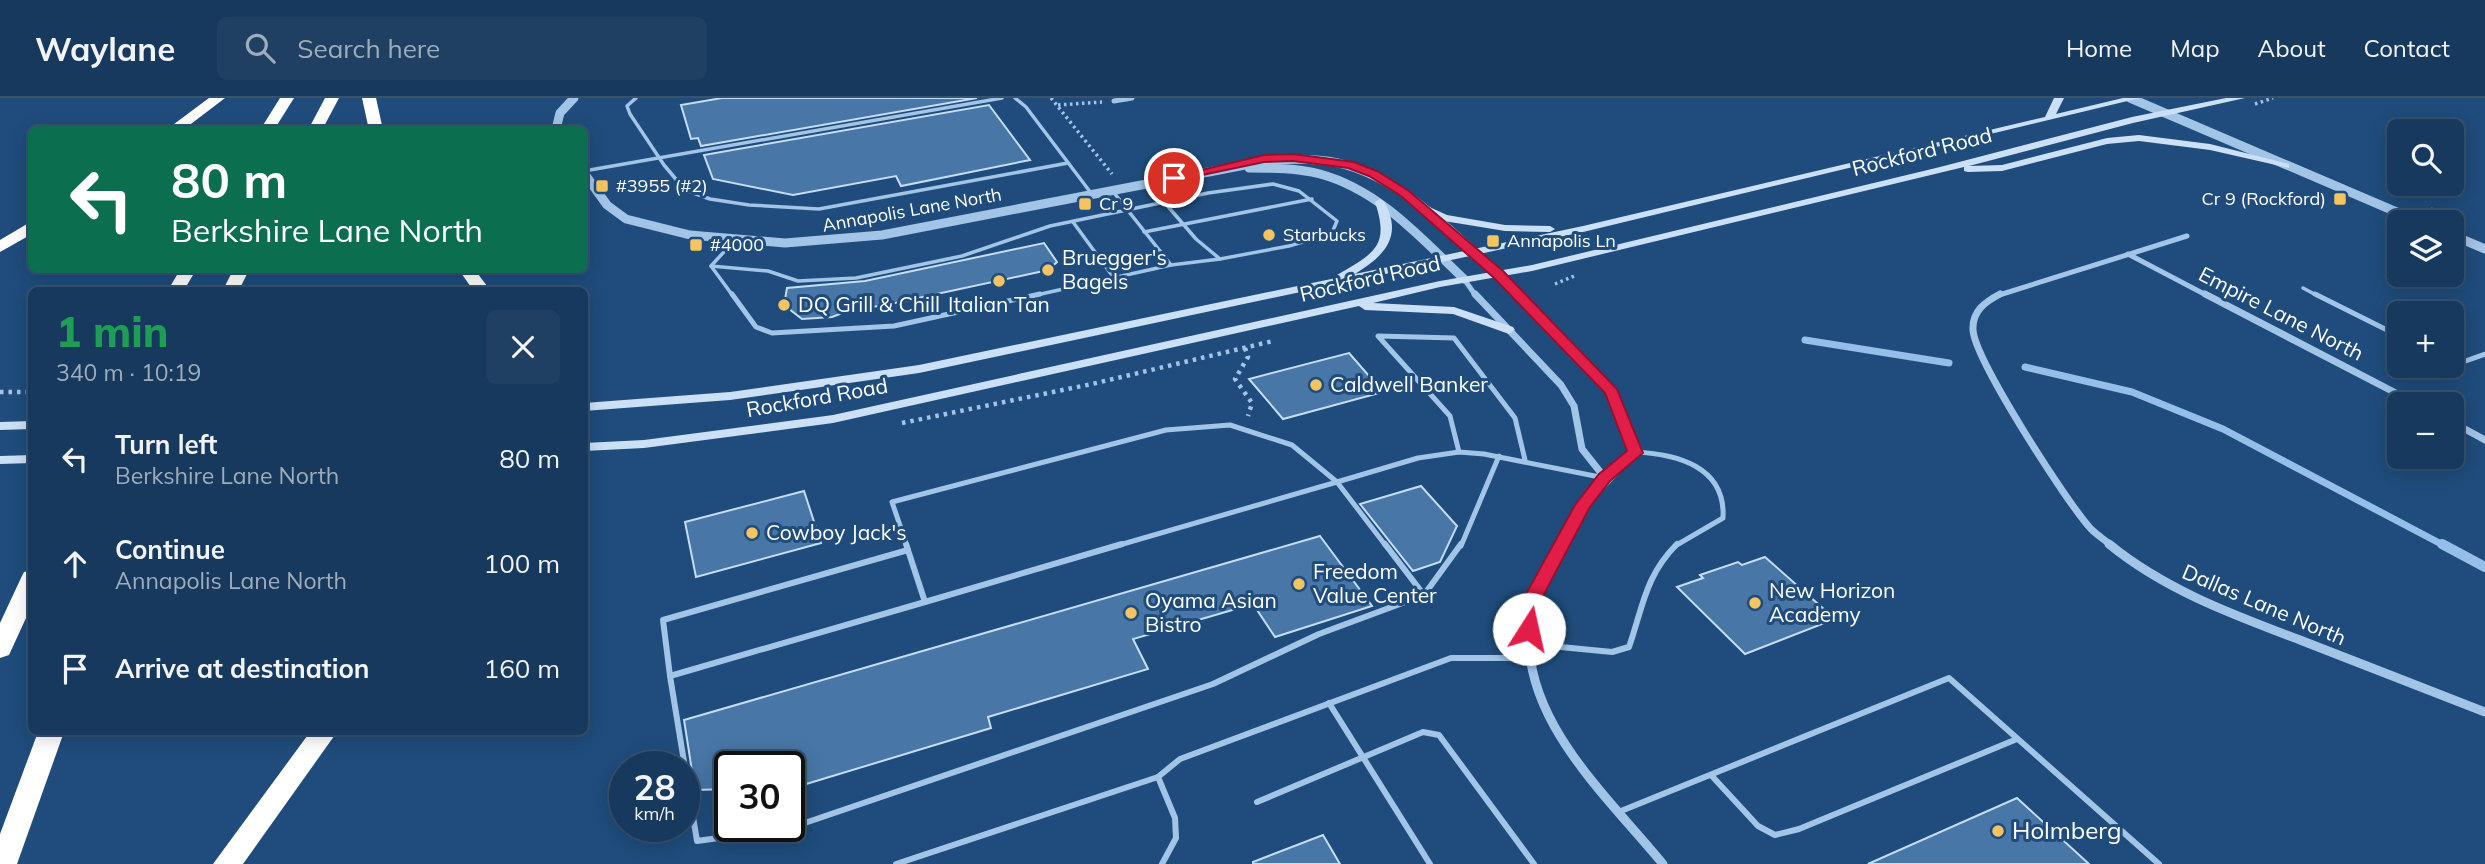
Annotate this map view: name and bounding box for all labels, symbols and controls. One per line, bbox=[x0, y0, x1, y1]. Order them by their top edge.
search box bbox=[217, 17, 707, 80]
text: Waylane bbox=[35, 28, 175, 69]
icon: search bbox=[241, 29, 279, 67]
text: Search here bbox=[297, 32, 440, 65]
text: Home bbox=[2066, 33, 2132, 63]
text: Map bbox=[2170, 33, 2220, 63]
text: About bbox=[2258, 33, 2326, 63]
text: Contact bbox=[2364, 33, 2450, 63]
map controls bbox=[2387, 119, 2464, 469]
button: search bbox=[2387, 119, 2464, 196]
street label: Rockford Road bbox=[1849, 121, 1994, 181]
pin bbox=[1144, 148, 1204, 208]
text: 80 m bbox=[171, 149, 287, 210]
icon: left bbox=[56, 154, 147, 245]
icon: arrive bbox=[1155, 159, 1193, 197]
place label: #3955 (#2) bbox=[616, 174, 708, 197]
marker: #3955 (#2) bbox=[594, 178, 610, 194]
street label: Annapolis Lane North bbox=[820, 182, 1003, 237]
place label: Cr 9 (Rockford) bbox=[2201, 187, 2326, 210]
marker: Cr 9 (Rockford) bbox=[2332, 191, 2348, 207]
place label: Cr 9 bbox=[1099, 192, 1133, 215]
marker: Cr 9 bbox=[1077, 196, 1093, 212]
text: Berkshire Lane North bbox=[171, 210, 483, 250]
button: layers bbox=[2387, 210, 2464, 287]
place label: Starbucks bbox=[1283, 223, 1366, 246]
marker: Starbucks bbox=[1261, 227, 1277, 243]
place label: Annapolis Ln bbox=[1507, 229, 1616, 252]
place label: #4000 bbox=[710, 233, 764, 256]
marker: Annapolis Ln bbox=[1485, 233, 1501, 249]
marker: #4000 bbox=[688, 237, 704, 253]
place label: Bruegger's Bagels bbox=[1062, 244, 1167, 294]
street label: Rockford Road bbox=[1297, 249, 1443, 307]
street label: Empire Lane North bbox=[2195, 260, 2368, 366]
marker: Bruegger's Bagels bbox=[1040, 262, 1056, 278]
marker: Italian Tan bbox=[991, 273, 1007, 289]
place label: DQ Grill & Chill bbox=[798, 291, 940, 317]
place label: Italian Tan bbox=[948, 291, 1050, 317]
marker: DQ Grill & Chill bbox=[776, 297, 792, 313]
button: + bbox=[2387, 301, 2464, 378]
text: 1 min bbox=[56, 305, 169, 358]
button: close bbox=[486, 310, 560, 384]
text: 340 m · 10:19 bbox=[56, 358, 201, 387]
place label: Caldwell Banker bbox=[1330, 371, 1488, 397]
street label: Rockford Road bbox=[744, 372, 890, 422]
marker: Caldwell Banker bbox=[1308, 377, 1324, 393]
button: − bbox=[2387, 392, 2464, 469]
text: Turn left bbox=[115, 428, 217, 461]
icon: left bbox=[56, 440, 94, 478]
text: 80 m bbox=[499, 442, 560, 475]
text: Berkshire Lane North bbox=[115, 461, 339, 490]
place label: Cowboy Jack's bbox=[766, 519, 907, 545]
marker: Cowboy Jack's bbox=[744, 525, 760, 541]
text: Continue bbox=[115, 533, 225, 566]
icon: ahead bbox=[56, 545, 94, 583]
text: 100 m bbox=[484, 547, 560, 580]
place label: Freedom Value Center bbox=[1313, 558, 1437, 608]
street label: Dallas Lane North bbox=[2179, 558, 2350, 650]
text: Annapolis Lane North bbox=[115, 566, 347, 595]
marker: Freedom Value Center bbox=[1291, 576, 1307, 592]
place label: New Horizon Academy bbox=[1769, 577, 1895, 627]
place label: Oyama Asian Bistro bbox=[1145, 587, 1277, 637]
position arrow bbox=[1492, 592, 1566, 666]
marker: New Horizon Academy bbox=[1747, 595, 1763, 611]
marker: Oyama Asian Bistro bbox=[1123, 605, 1139, 621]
icon: arrive bbox=[56, 650, 94, 688]
text: Arrive at destination bbox=[115, 652, 370, 685]
text: 160 m bbox=[484, 652, 560, 685]
speed limit sign: 30 bbox=[714, 751, 805, 842]
text: 28 bbox=[633, 765, 676, 809]
text: km/h bbox=[634, 802, 675, 825]
place label: Holmberg bbox=[2012, 815, 2121, 845]
marker: Holmberg bbox=[1990, 823, 2006, 839]

